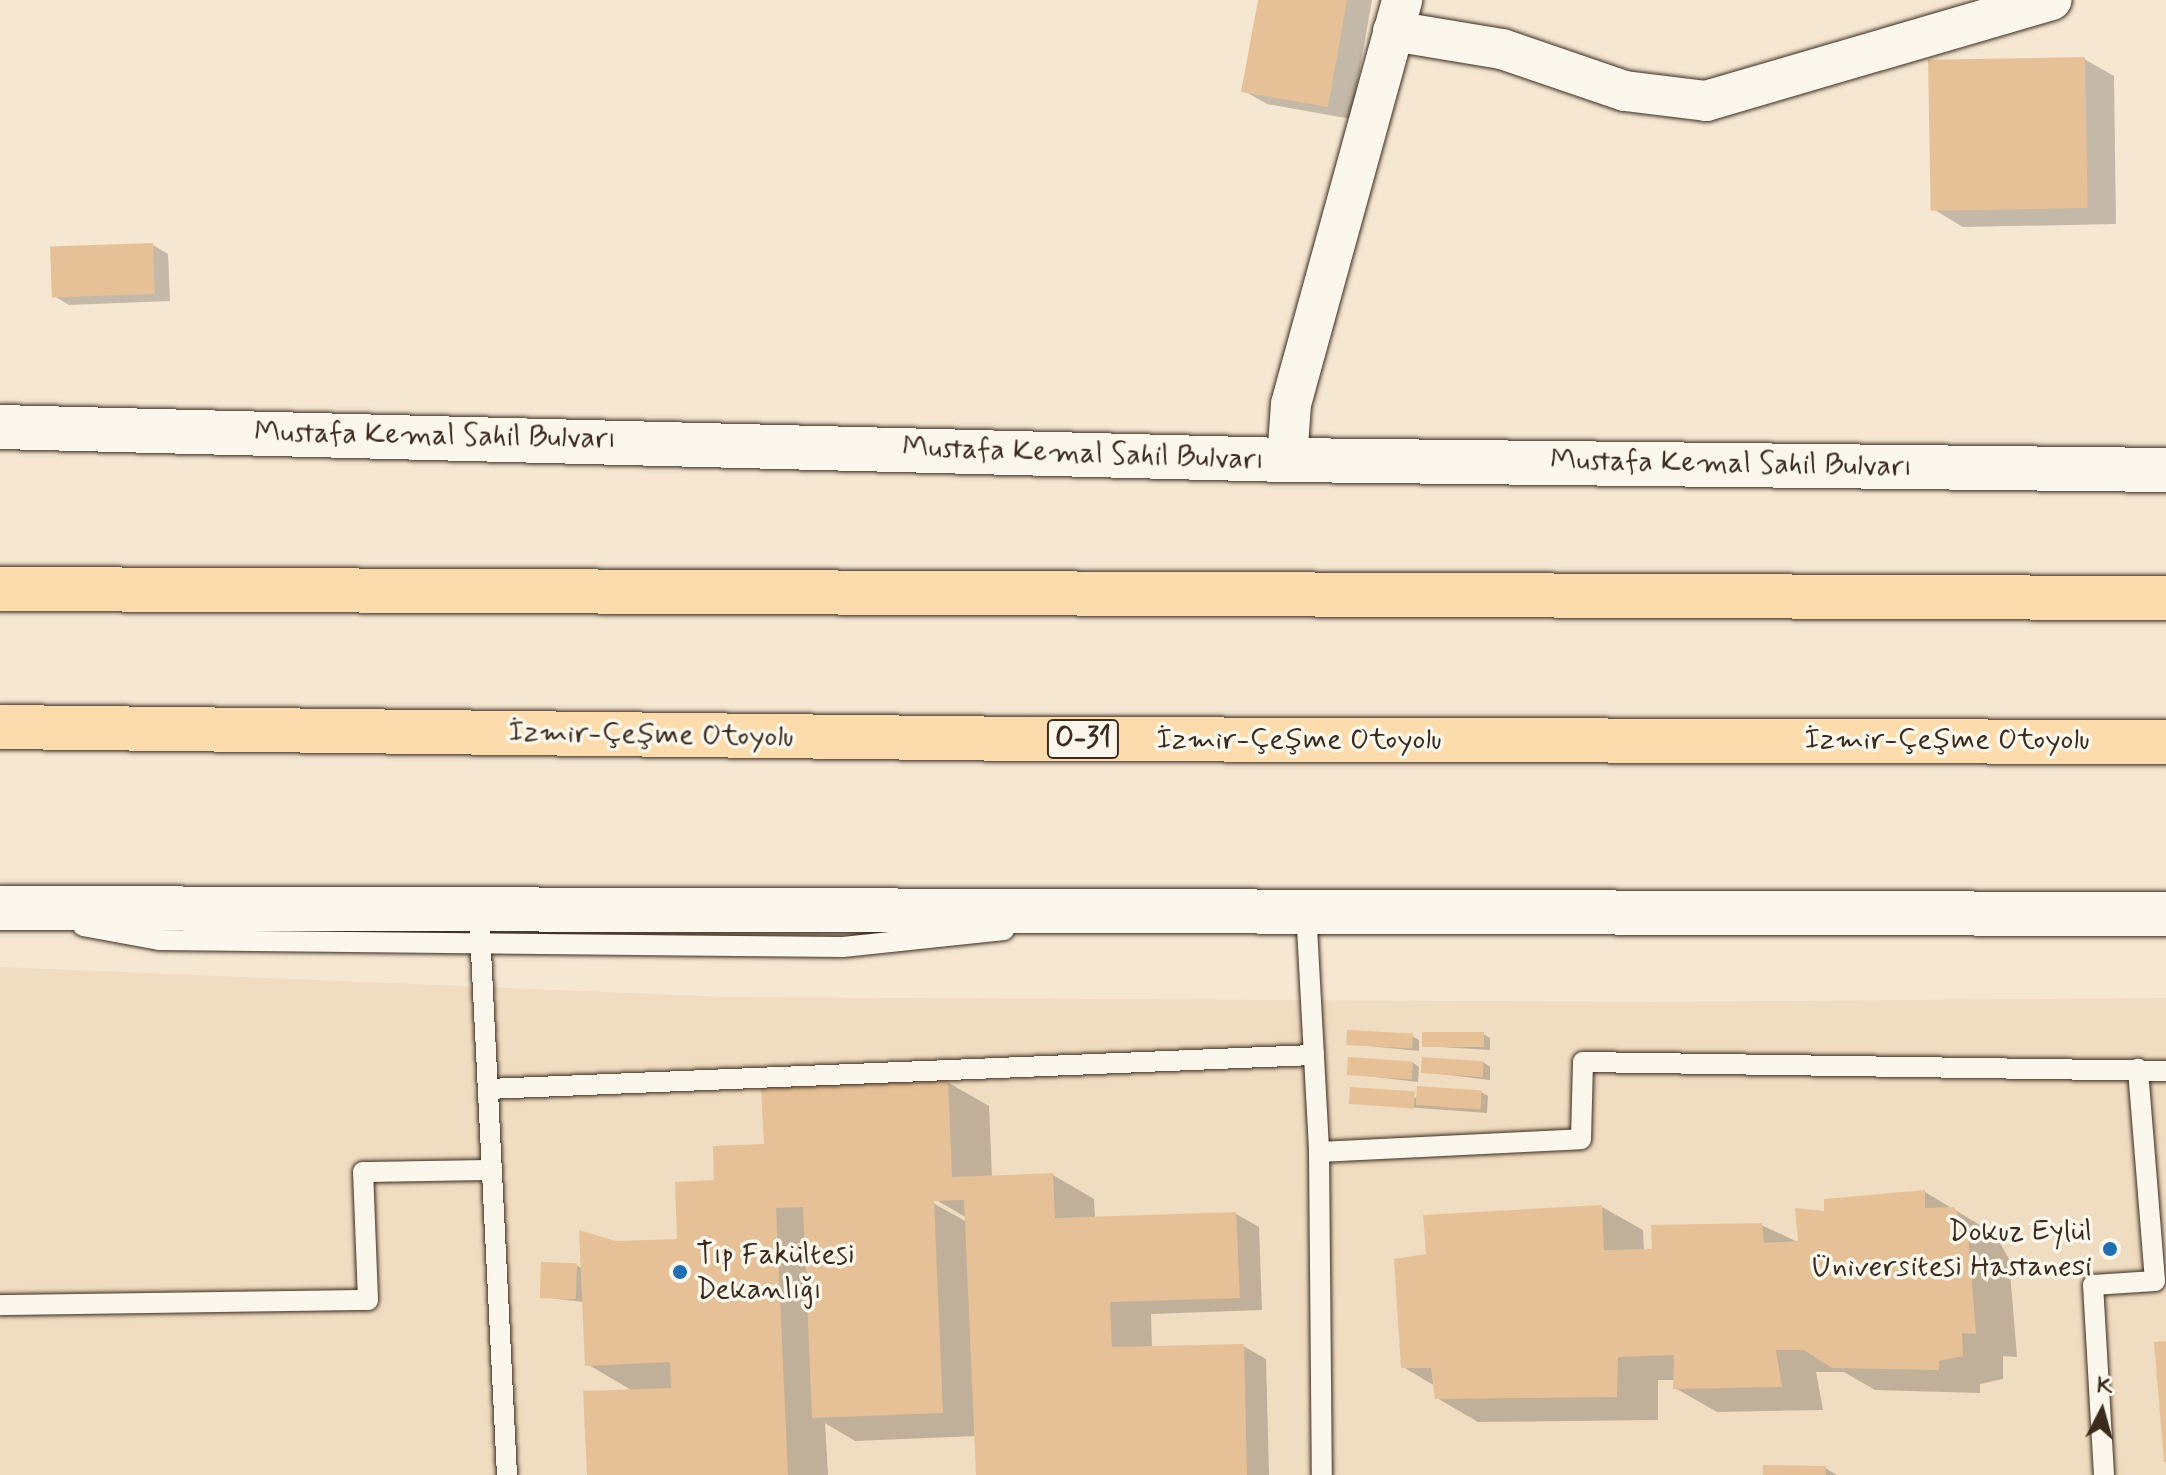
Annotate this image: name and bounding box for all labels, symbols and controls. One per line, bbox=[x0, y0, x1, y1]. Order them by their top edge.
street label: Mustafa Kemal Sahil Bulvarı bbox=[254, 415, 616, 457]
street label: Mustafa Kemal Sahil Bulvarı bbox=[902, 430, 1264, 478]
street label: Mustafa Kemal Sahil Bulvarı bbox=[1550, 443, 1912, 485]
street label: İzmir-Çeşme Otoyolu bbox=[506, 714, 796, 756]
road number: O-31 bbox=[1045, 715, 1121, 763]
street label: İzmir-Çeşme Otoyolu bbox=[1155, 722, 1443, 758]
street label: İzmir-Çeşme Otoyolu bbox=[1803, 722, 2091, 758]
place label: Dokuz Eylül Üniversitesi Hastanesi bbox=[1813, 1214, 2092, 1284]
place label: Tıp Fakültesi Dekanlığı bbox=[696, 1237, 855, 1308]
marker: Dokuz Eylül Üniversitesi Hastanesi bbox=[2099, 1238, 2121, 1260]
marker: Tıp Fakültesi Dekanlığı bbox=[671, 1263, 689, 1281]
north arrow bbox=[2062, 1371, 2142, 1451]
text: K bbox=[2095, 1372, 2114, 1402]

